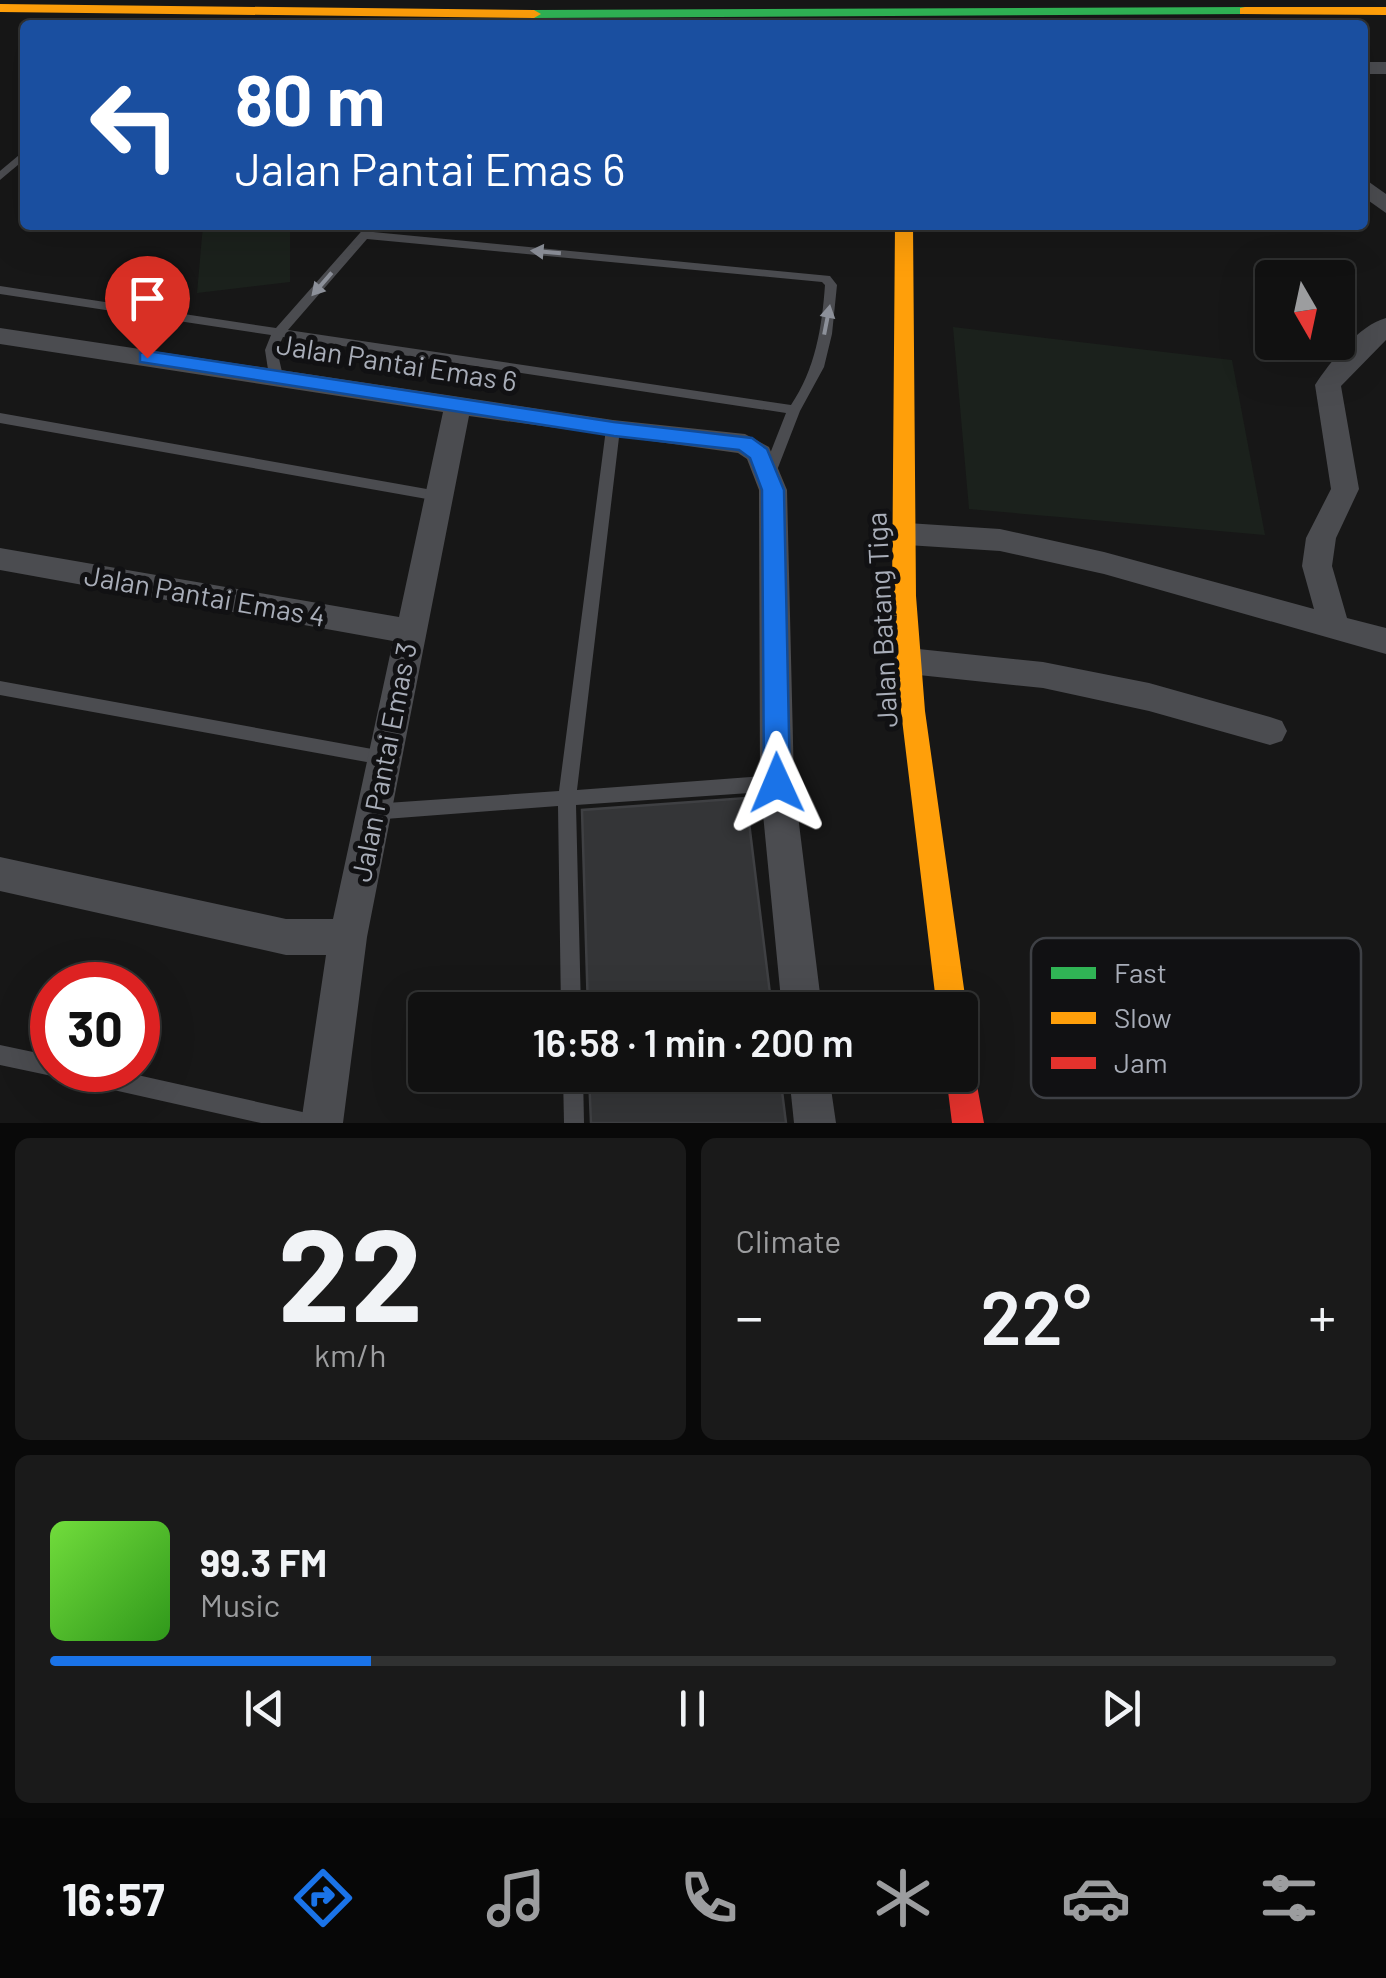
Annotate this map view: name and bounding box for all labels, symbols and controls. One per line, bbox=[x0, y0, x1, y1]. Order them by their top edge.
text: 80 m bbox=[235, 56, 385, 140]
icon: left bbox=[70, 60, 200, 190]
text: Jalan Pantai Emas 6 bbox=[235, 141, 625, 195]
one-way arrow bbox=[530, 243, 561, 259]
pin bbox=[105, 256, 190, 359]
north arrow bbox=[1255, 260, 1355, 360]
map controls bbox=[1255, 260, 1355, 360]
icon: arrive bbox=[120, 271, 175, 326]
one-way arrow bbox=[311, 271, 333, 296]
one-way arrow bbox=[819, 304, 835, 335]
street label: Jalan Pantai Emas 6 bbox=[274, 326, 520, 398]
street label: Jalan Batang Tiga bbox=[858, 511, 904, 729]
street label: Jalan Pantai Emas 4 bbox=[82, 557, 328, 633]
street label: Jalan Pantai Emas 3 bbox=[343, 640, 423, 884]
position arrow bbox=[725, 731, 829, 835]
legend bbox=[1031, 938, 1361, 1098]
text: Fast bbox=[1114, 955, 1167, 989]
speed limit sign: 30 bbox=[30, 962, 160, 1092]
text: Slow bbox=[1114, 1000, 1172, 1034]
text: 16:58 · 1 min · 200 m bbox=[532, 1019, 854, 1065]
text: Jam bbox=[1114, 1045, 1168, 1079]
text: 22 bbox=[277, 1192, 423, 1348]
text: Climate bbox=[736, 1221, 841, 1259]
text: 22° bbox=[980, 1270, 1091, 1360]
text: − bbox=[736, 1282, 763, 1348]
text: + bbox=[1308, 1282, 1336, 1348]
text: km/h bbox=[314, 1335, 386, 1373]
text: 99.3 FM bbox=[200, 1539, 327, 1585]
text: Music bbox=[200, 1585, 280, 1623]
icon: previous bbox=[237, 1681, 292, 1736]
icon: pause bbox=[665, 1681, 720, 1736]
icon: next bbox=[1094, 1681, 1149, 1736]
icon: directions bbox=[288, 1863, 358, 1933]
icon: music bbox=[481, 1863, 551, 1933]
icon: phone bbox=[674, 1863, 744, 1933]
icon: climate bbox=[868, 1863, 938, 1933]
icon: car bbox=[1061, 1863, 1131, 1933]
icon: filters bbox=[1254, 1863, 1324, 1933]
text: 16:57 bbox=[62, 1871, 165, 1925]

